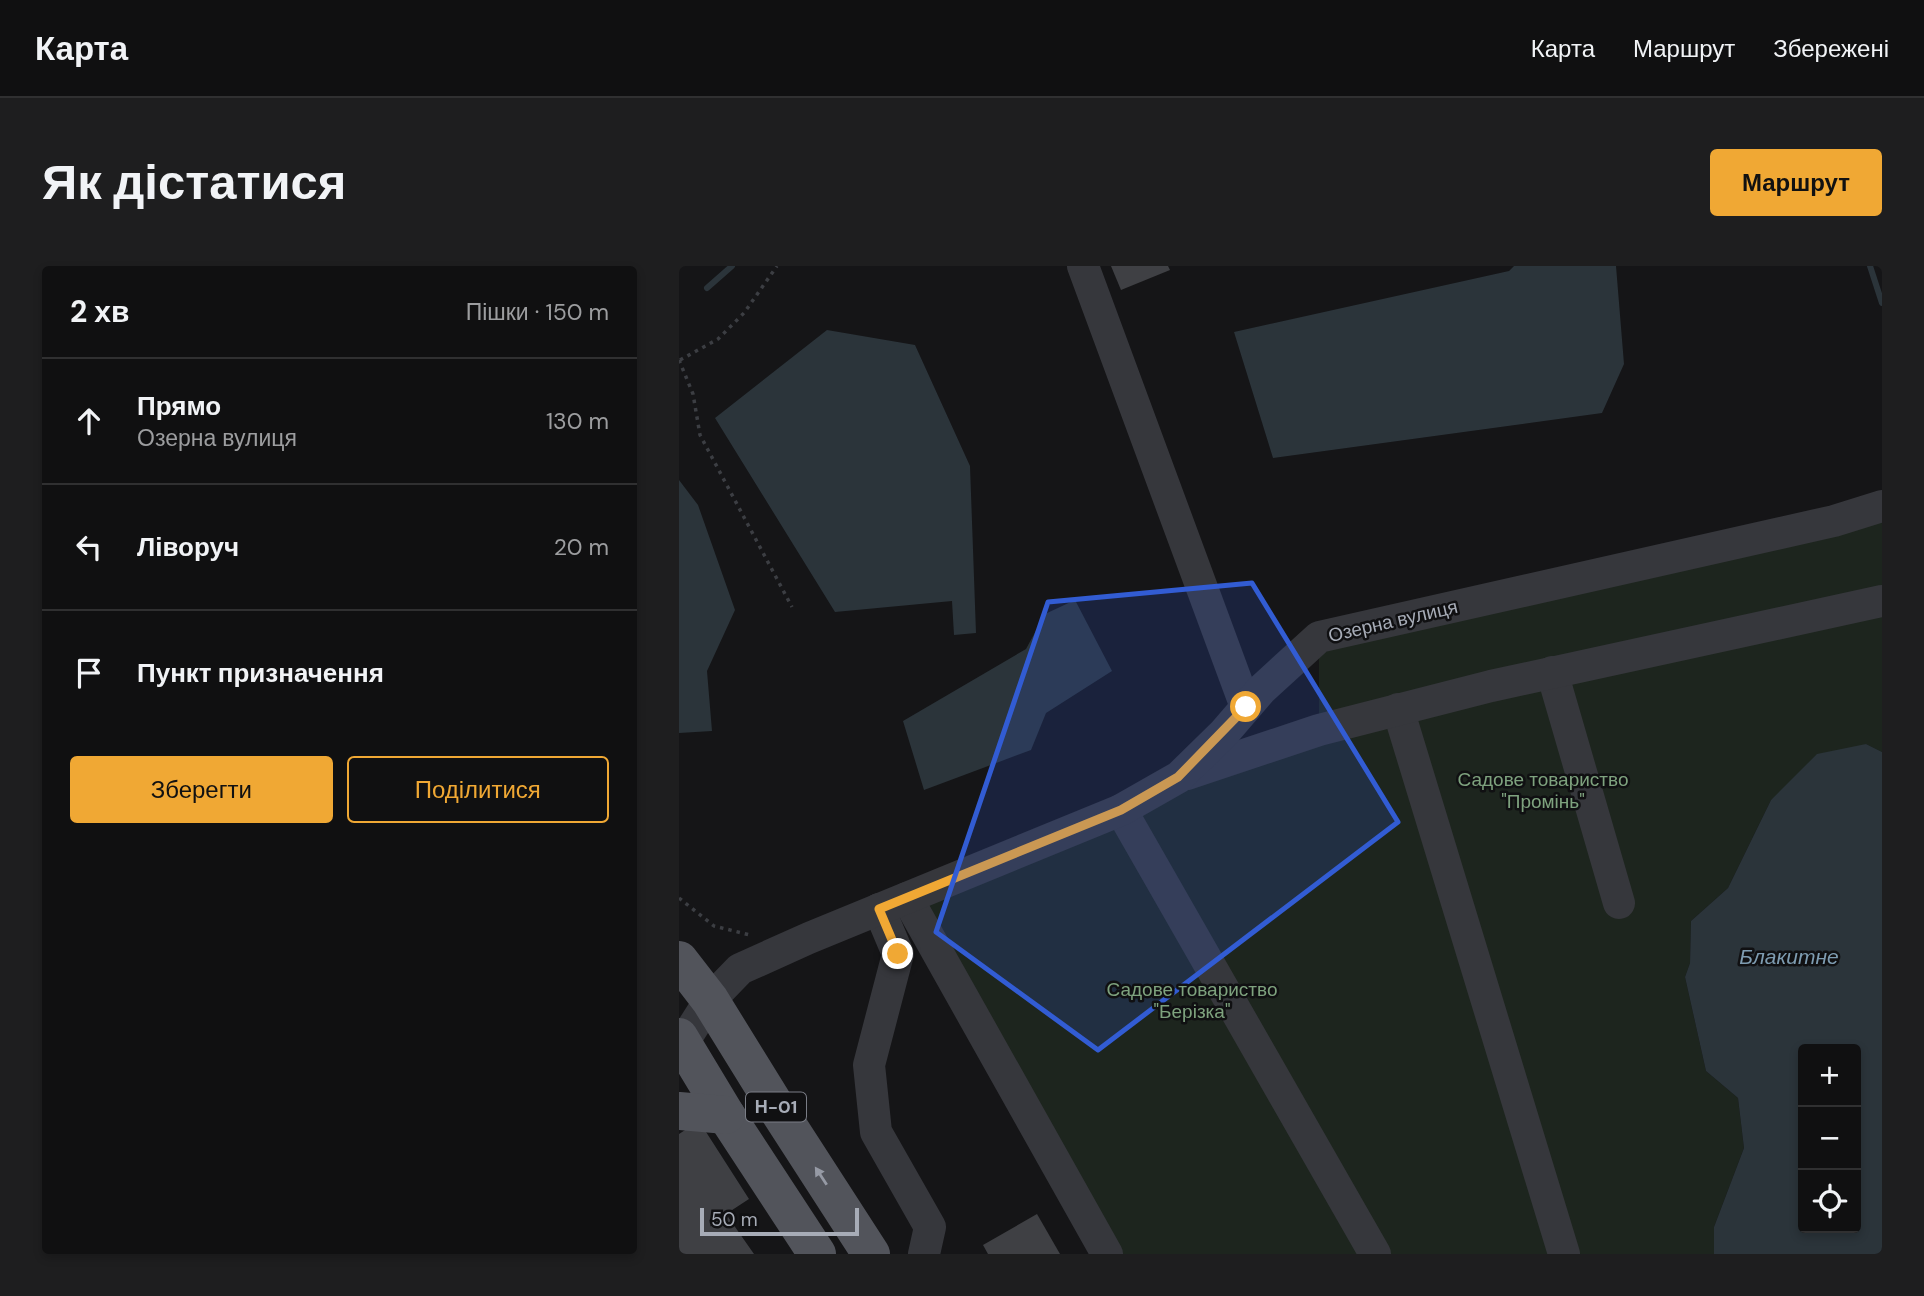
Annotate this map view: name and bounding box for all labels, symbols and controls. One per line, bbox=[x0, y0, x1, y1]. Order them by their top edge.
text: Карта bbox=[35, 27, 128, 70]
text: Карта bbox=[1531, 33, 1595, 64]
text: Маршрут bbox=[1633, 33, 1735, 64]
text: Збережені bbox=[1773, 33, 1889, 64]
button: Маршрут bbox=[1710, 149, 1882, 216]
text: Як дістатися bbox=[42, 150, 346, 214]
text: 2 хв bbox=[70, 292, 130, 331]
text: Пішки · 150 m bbox=[466, 297, 609, 327]
text: Прямо bbox=[137, 389, 221, 423]
icon: ahead bbox=[70, 402, 108, 440]
text: 130 m bbox=[546, 406, 609, 436]
text: Озерна вулиця bbox=[137, 423, 297, 453]
icon: left bbox=[70, 528, 108, 566]
text: Ліворуч bbox=[137, 530, 239, 564]
text: 20 m bbox=[554, 532, 609, 562]
street label: Озерна вулиця bbox=[1326, 594, 1460, 648]
icon: arrive bbox=[70, 654, 108, 692]
text: Пункт призначення bbox=[137, 656, 384, 690]
route start bbox=[1230, 691, 1261, 722]
button: Зберегти bbox=[70, 756, 333, 823]
button: Поділитися bbox=[347, 756, 609, 823]
park label: Садове товариство "Промінь" bbox=[1458, 767, 1629, 814]
route end bbox=[882, 938, 913, 969]
water label: Блакитне bbox=[1739, 943, 1839, 971]
park label: Садове товариство "Берізка" bbox=[1107, 977, 1278, 1024]
map controls bbox=[1798, 1044, 1861, 1233]
button: + bbox=[1798, 1044, 1861, 1107]
road number: Н-01 bbox=[746, 1092, 806, 1122]
button: − bbox=[1798, 1107, 1861, 1170]
one-way arrow bbox=[814, 1167, 827, 1186]
button: locate bbox=[1798, 1170, 1861, 1233]
scale bar bbox=[700, 1205, 859, 1237]
text: 50 m bbox=[711, 1207, 758, 1232]

